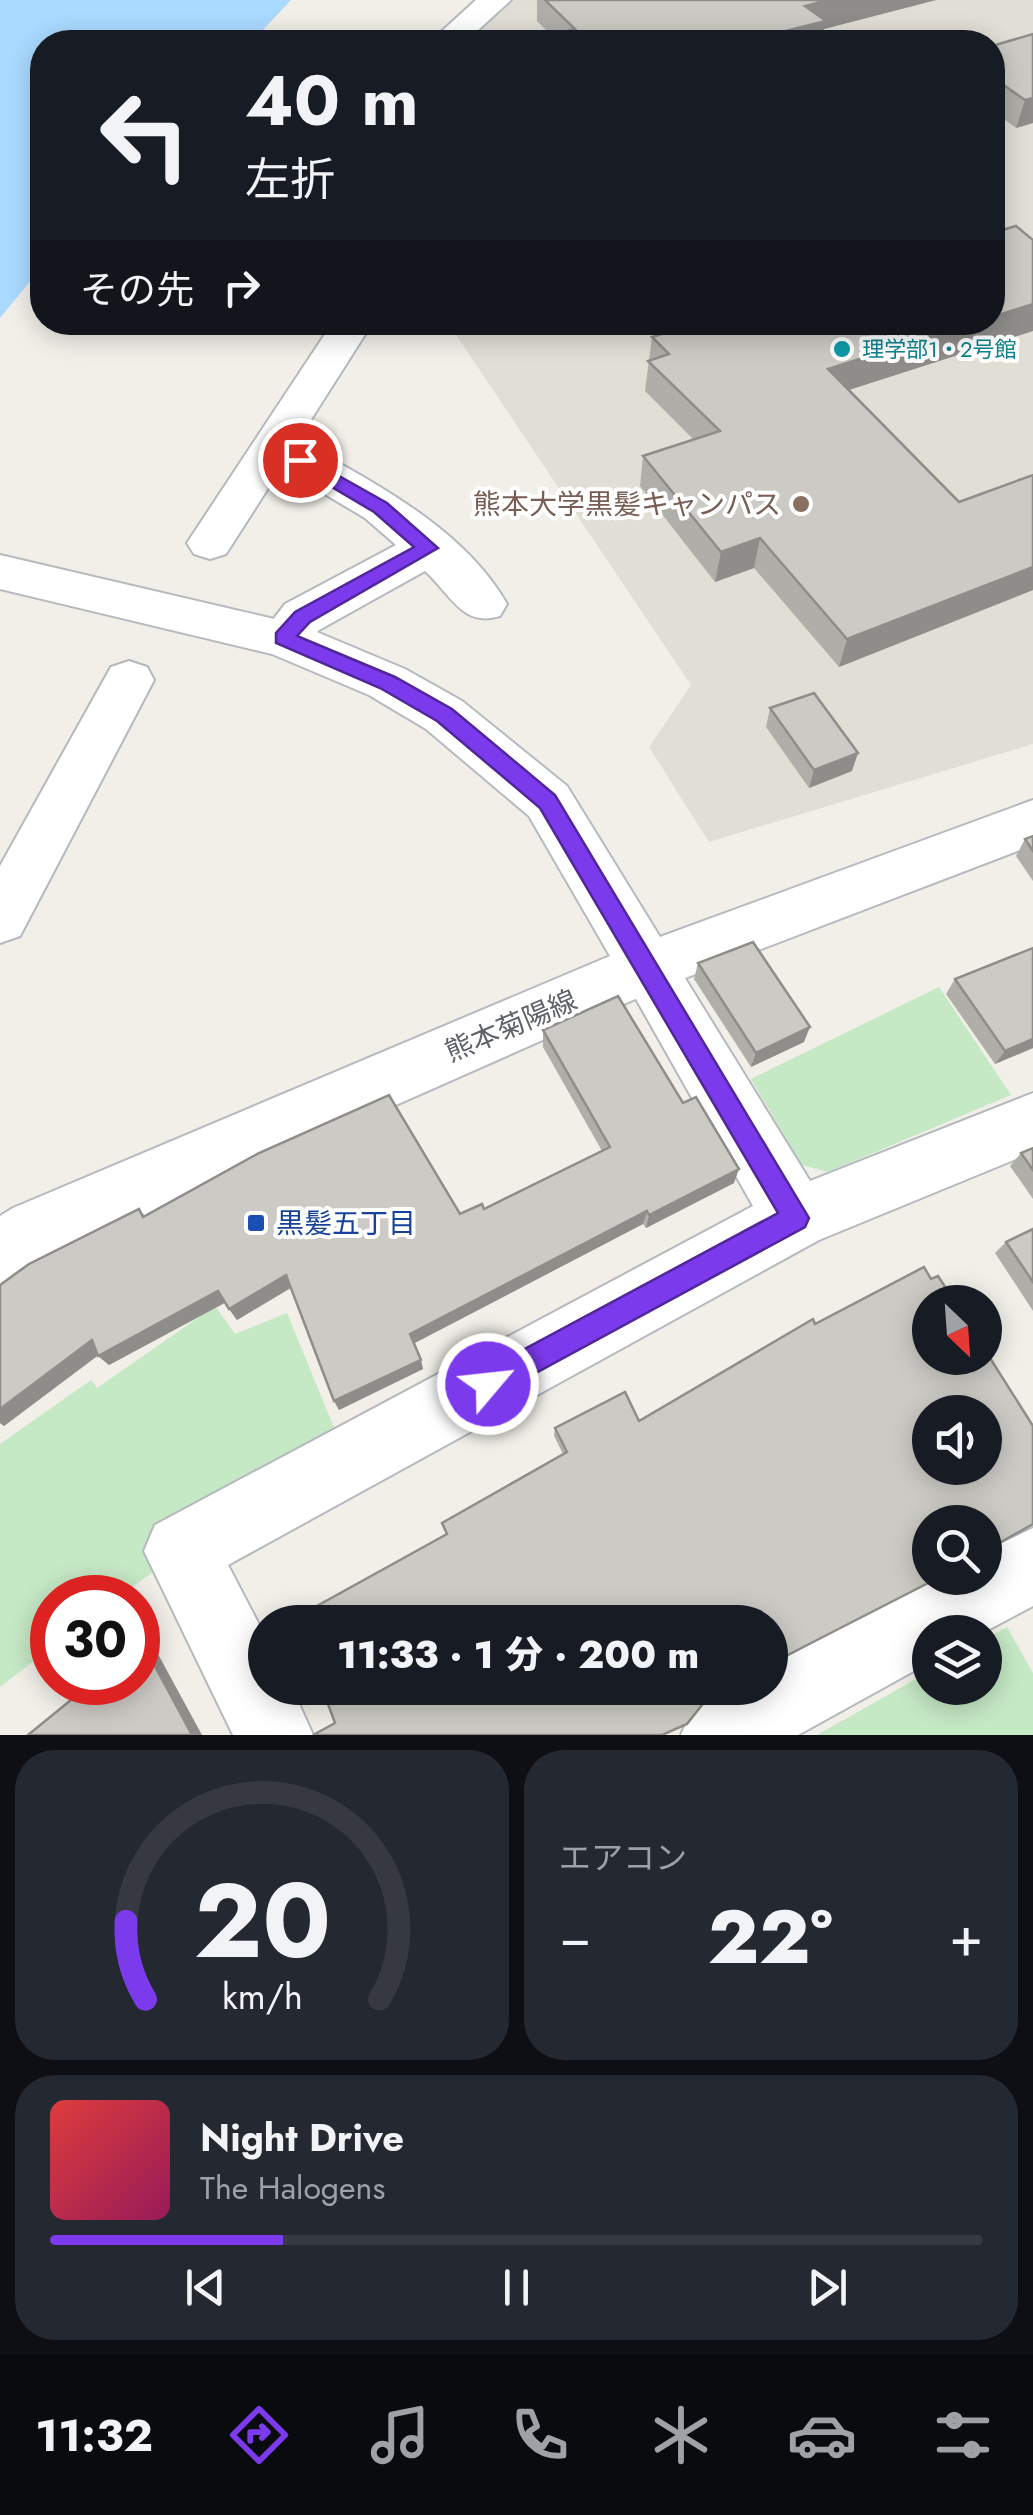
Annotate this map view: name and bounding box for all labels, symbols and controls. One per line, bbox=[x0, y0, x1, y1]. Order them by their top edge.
text: 40 m bbox=[245, 50, 419, 151]
icon: left bbox=[80, 70, 210, 200]
text: 左折 bbox=[245, 147, 335, 212]
icon: right bbox=[214, 260, 269, 315]
text: その先 bbox=[80, 262, 194, 317]
place label: 理学部1・2号館 bbox=[862, 333, 1016, 365]
marker: 理学部1・2号館 bbox=[831, 338, 853, 360]
pin bbox=[258, 418, 343, 503]
icon: arrive bbox=[273, 433, 328, 488]
place label: 熊本大学黒髪キャンパス bbox=[473, 484, 781, 525]
marker: 熊本大学黒髪キャンパス bbox=[790, 493, 812, 515]
street label: 熊本菊陽線 bbox=[439, 980, 583, 1072]
place label: 黒髪五丁目 bbox=[276, 1203, 416, 1244]
marker: 黒髪五丁目 bbox=[245, 1212, 267, 1234]
north arrow bbox=[912, 1285, 1002, 1375]
map controls bbox=[912, 1285, 1002, 1705]
position arrow bbox=[436, 1332, 540, 1436]
button: sound bbox=[912, 1395, 1002, 1485]
button: search bbox=[912, 1505, 1002, 1595]
speed limit sign: 30 bbox=[30, 1575, 160, 1705]
button: layers bbox=[912, 1615, 1002, 1705]
text: 11:33 · 1 分 · 200 m bbox=[337, 1627, 699, 1682]
text: エアコン bbox=[559, 1835, 687, 1881]
text: 20 bbox=[193, 1846, 331, 1996]
text: 22° bbox=[708, 1883, 833, 1991]
text: − bbox=[559, 1897, 591, 1977]
text: + bbox=[949, 1897, 983, 1977]
text: km/h bbox=[222, 1971, 302, 2022]
text: Night Drive bbox=[200, 2110, 404, 2165]
text: The Halogens bbox=[200, 2165, 385, 2211]
icon: previous bbox=[178, 2260, 233, 2315]
icon: pause bbox=[489, 2260, 544, 2315]
icon: next bbox=[800, 2260, 855, 2315]
icon: directions bbox=[224, 2400, 294, 2470]
icon: music bbox=[365, 2400, 435, 2470]
icon: phone bbox=[505, 2400, 575, 2470]
icon: climate bbox=[646, 2400, 716, 2470]
icon: car bbox=[787, 2400, 857, 2470]
icon: filters bbox=[928, 2400, 998, 2470]
text: 11:32 bbox=[35, 2403, 153, 2468]

